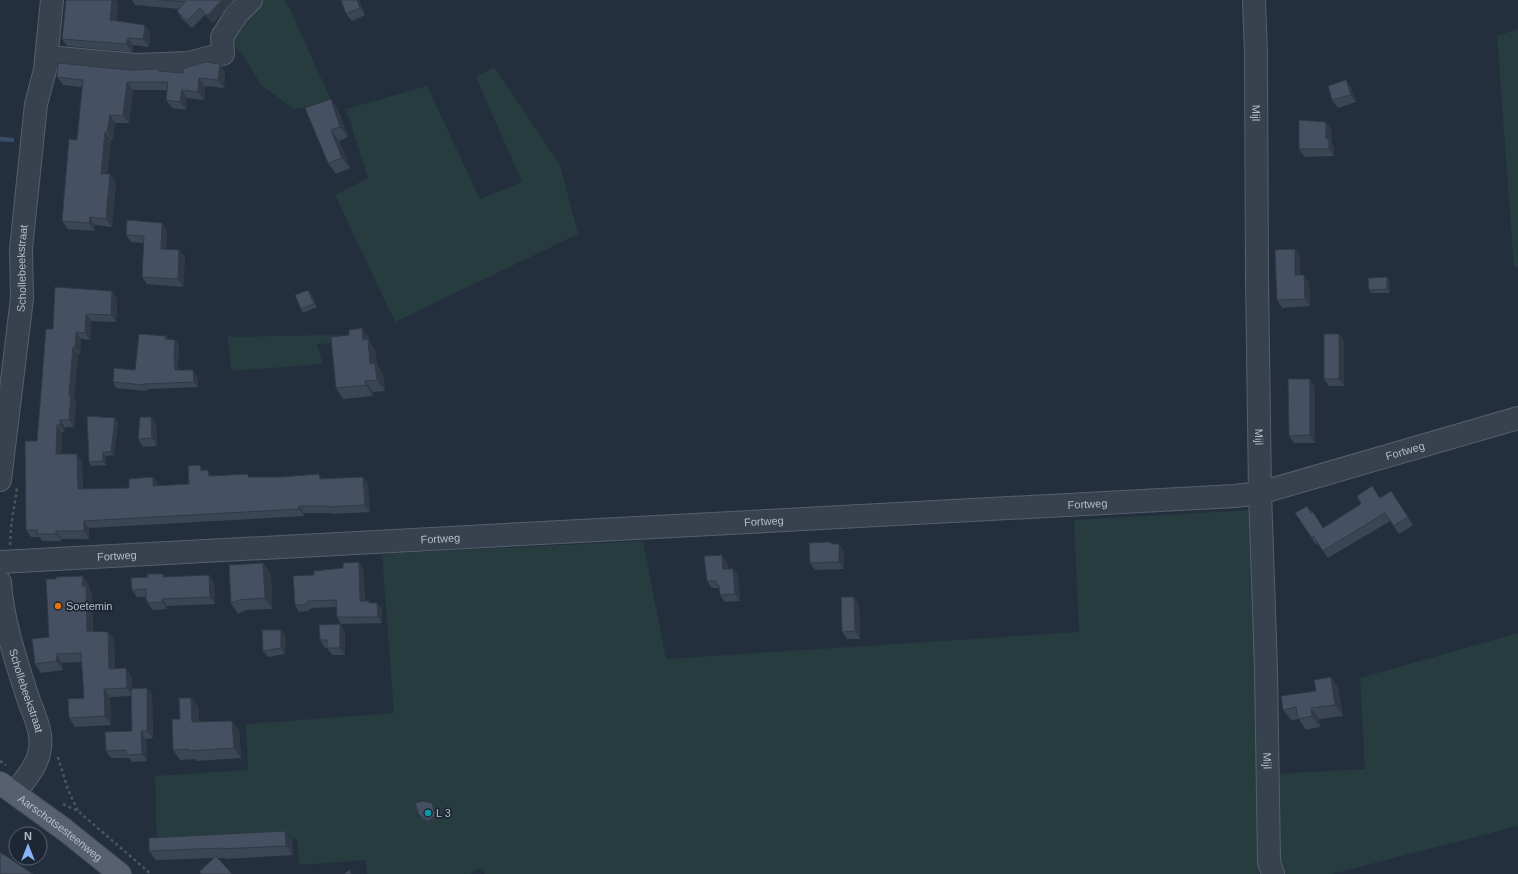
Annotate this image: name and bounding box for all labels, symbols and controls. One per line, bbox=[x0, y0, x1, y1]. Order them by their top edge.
street label: Mijl bbox=[1250, 105, 1262, 121]
street label: Schollebeekstraat bbox=[14, 224, 29, 313]
street label: Mijl bbox=[1253, 429, 1265, 445]
street label: Fortweg bbox=[1384, 440, 1426, 462]
street label: Fortweg bbox=[1067, 497, 1108, 511]
street label: Fortweg bbox=[744, 514, 784, 528]
street label: Fortweg bbox=[420, 531, 461, 546]
street label: Fortweg bbox=[97, 549, 137, 563]
place label: Soetemin bbox=[66, 600, 112, 612]
marker: Soetemin bbox=[53, 601, 63, 611]
street label: Schollebeekstraat bbox=[7, 647, 45, 734]
street label: Mijl bbox=[1261, 752, 1274, 769]
street label: Aarschotsesteenweg bbox=[16, 792, 105, 863]
place label: L 3 bbox=[436, 807, 451, 819]
marker: L 3 bbox=[423, 808, 433, 818]
north arrow bbox=[8, 826, 48, 866]
text: N bbox=[24, 830, 32, 842]

